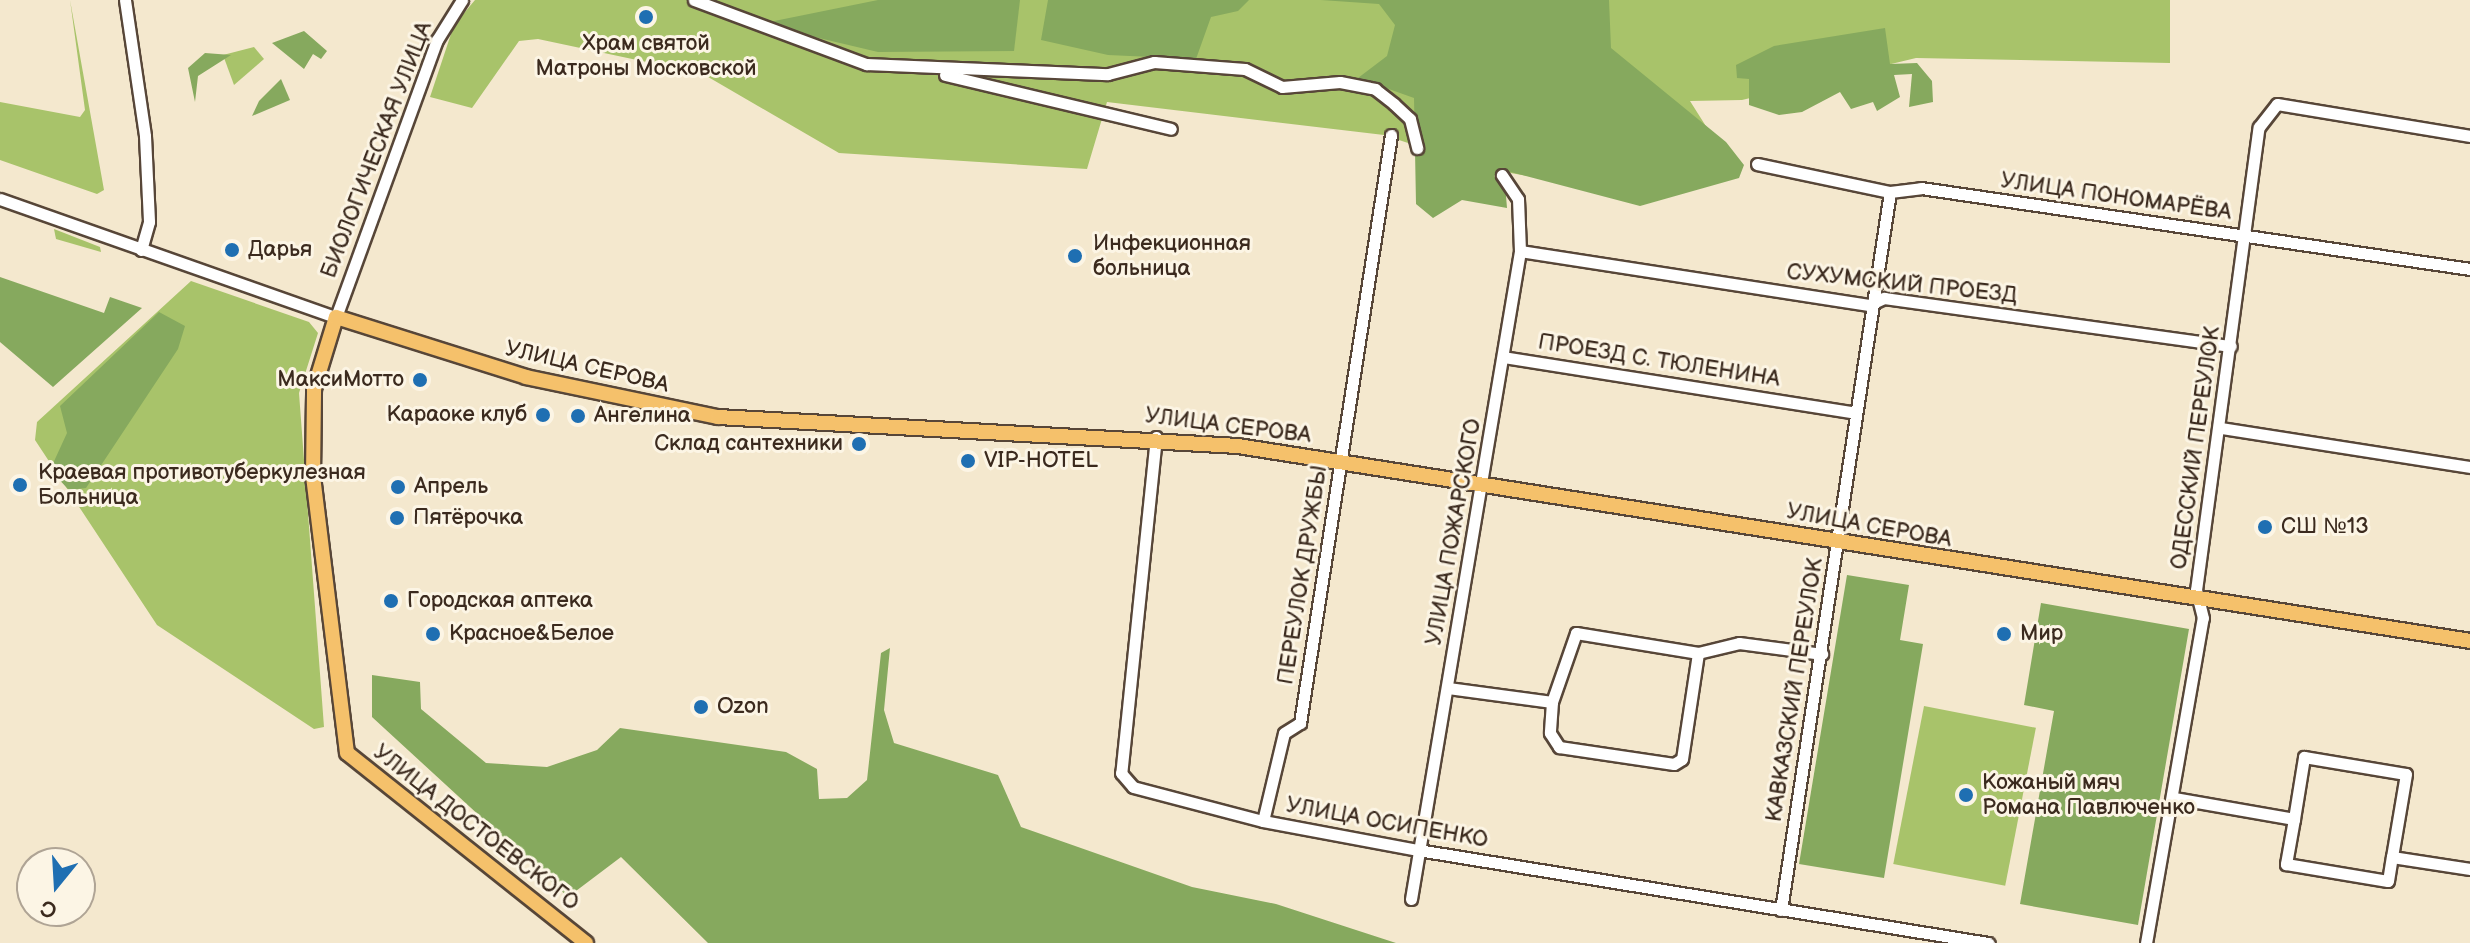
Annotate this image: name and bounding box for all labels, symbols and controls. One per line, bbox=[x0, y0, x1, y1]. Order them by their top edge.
marker: Храм святой Матроны Московской bbox=[637, 8, 655, 26]
street label: БИОЛОГИЧЕСКАЯ УЛИЦА bbox=[316, 18, 438, 282]
place label: Храм святой Матроны Московской bbox=[536, 30, 756, 82]
street label: УЛИЦА ПОНОМАРЁВА bbox=[1999, 168, 2233, 226]
place label: Инфекционная больница bbox=[1093, 230, 1251, 282]
place label: Дарья bbox=[248, 237, 312, 263]
marker: Дарья bbox=[223, 241, 241, 259]
marker: Инфекционная больница bbox=[1064, 245, 1086, 267]
street label: СУХУМСКИЙ ПРОЕЗД bbox=[1785, 259, 2019, 309]
street label: ОДЕССКИЙ ПЕРЕУЛОК bbox=[2166, 325, 2226, 571]
street label: ПРОЕЗД С. ТЮЛЕНИНА bbox=[1536, 329, 1782, 393]
street label: УЛИЦА СЕРОВА bbox=[503, 335, 671, 399]
place label: МаксиМотто bbox=[277, 367, 404, 393]
marker: МаксиМотто bbox=[411, 371, 429, 389]
place label: Караоке клуб bbox=[387, 402, 527, 428]
place label: Ангелина bbox=[594, 403, 691, 429]
street label: УЛИЦА СЕРОВА bbox=[1144, 403, 1312, 449]
marker: Караоке клуб bbox=[534, 406, 552, 424]
marker: Ангелина bbox=[569, 407, 587, 425]
street label: УЛИЦА ПОЖАРСКОГО bbox=[1421, 417, 1487, 647]
place label: Склад сантехники bbox=[654, 431, 843, 457]
marker: Склад сантехники bbox=[850, 435, 868, 453]
place label: VIP-HOTEL bbox=[984, 448, 1098, 474]
marker: VIP-HOTEL bbox=[959, 452, 977, 470]
place label: Краевая противотуберкулезная Больница bbox=[38, 459, 366, 510]
street label: ПЕРЕУЛОК ДРУЖБЫ bbox=[1273, 464, 1333, 686]
marker: Краевая противотуберкулезная Больница bbox=[9, 474, 31, 496]
place label: Апрель bbox=[414, 474, 488, 500]
marker: Апрель bbox=[389, 478, 407, 496]
street label: УЛИЦА СЕРОВА bbox=[1784, 499, 1954, 553]
place label: Пятёрочка bbox=[413, 505, 523, 531]
marker: Пятёрочка bbox=[388, 509, 406, 527]
place label: СШ №13 bbox=[2281, 514, 2369, 540]
marker: СШ №13 bbox=[2256, 518, 2274, 536]
street label: КАВКАЗСКИЙ ПЕРЕУЛОК bbox=[1761, 556, 1829, 824]
place label: Городская аптека bbox=[407, 588, 593, 614]
marker: Городская аптека bbox=[382, 592, 400, 610]
place label: Красное&Белое bbox=[449, 621, 614, 647]
place label: Мир bbox=[2020, 621, 2063, 647]
marker: Красное&Белое bbox=[424, 625, 442, 643]
marker: Мир bbox=[1995, 625, 2013, 643]
place label: Ozon bbox=[717, 694, 769, 720]
marker: Ozon bbox=[692, 698, 710, 716]
street label: УЛИЦА ДОСТОЕВСКОГО bbox=[368, 739, 584, 917]
place label: Кожаный мяч Романа Павлюченко bbox=[1982, 769, 2195, 820]
marker: Кожаный мяч Романа Павлюченко bbox=[1957, 786, 1975, 804]
street label: УЛИЦА ОСИПЕНКО bbox=[1284, 792, 1490, 854]
north arrow bbox=[16, 847, 96, 927]
text: С bbox=[38, 893, 61, 924]

